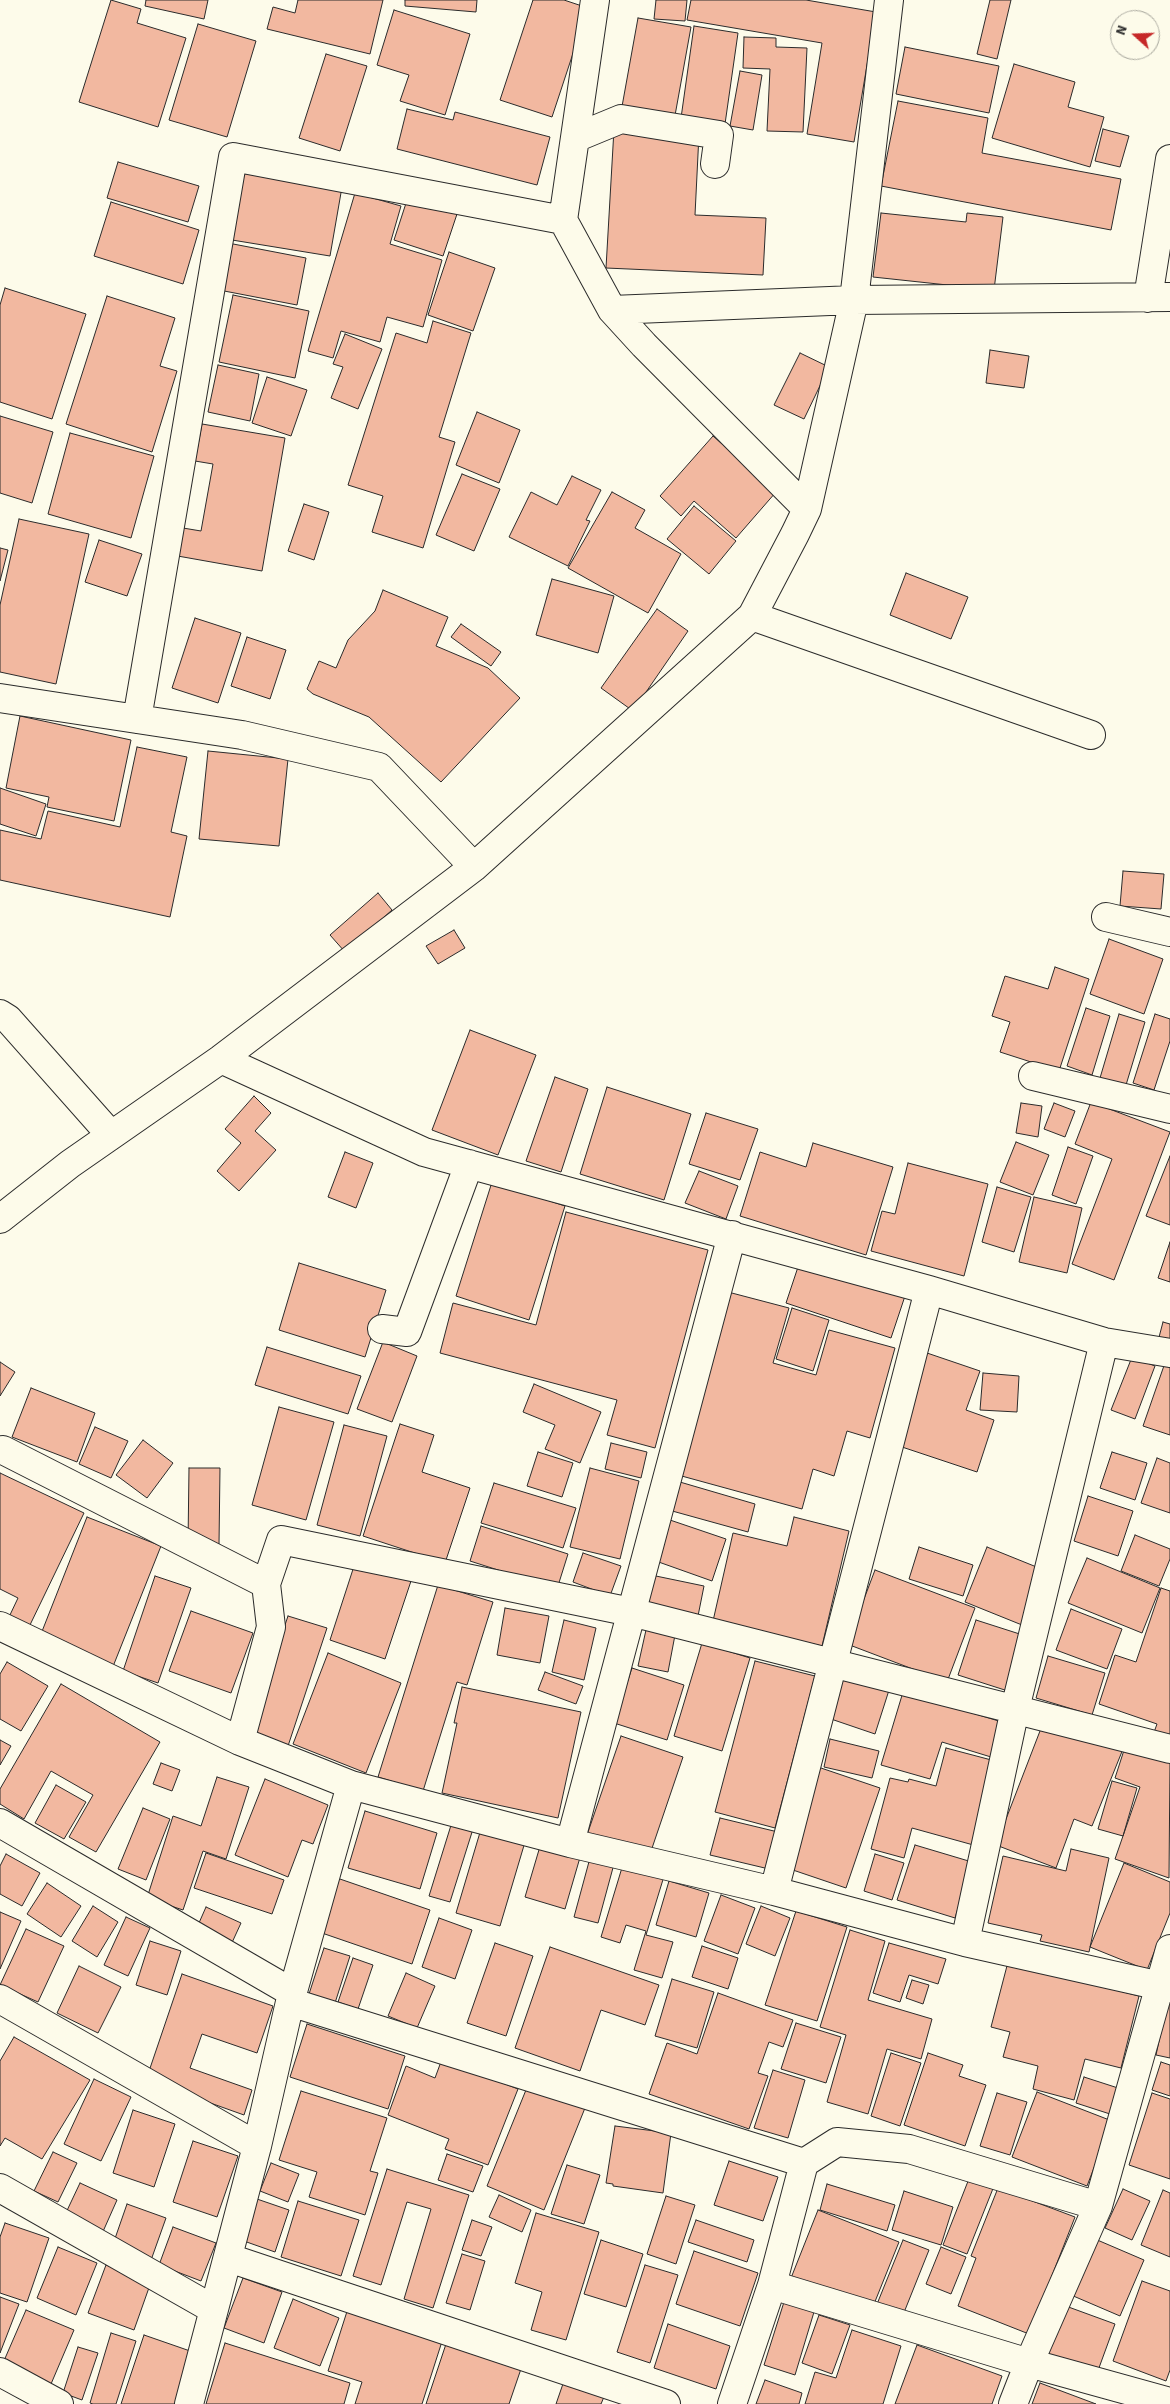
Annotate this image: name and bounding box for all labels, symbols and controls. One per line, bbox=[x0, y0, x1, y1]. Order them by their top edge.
north arrow bbox=[1110, 10, 1160, 60]
text: N bbox=[1111, 22, 1133, 38]

